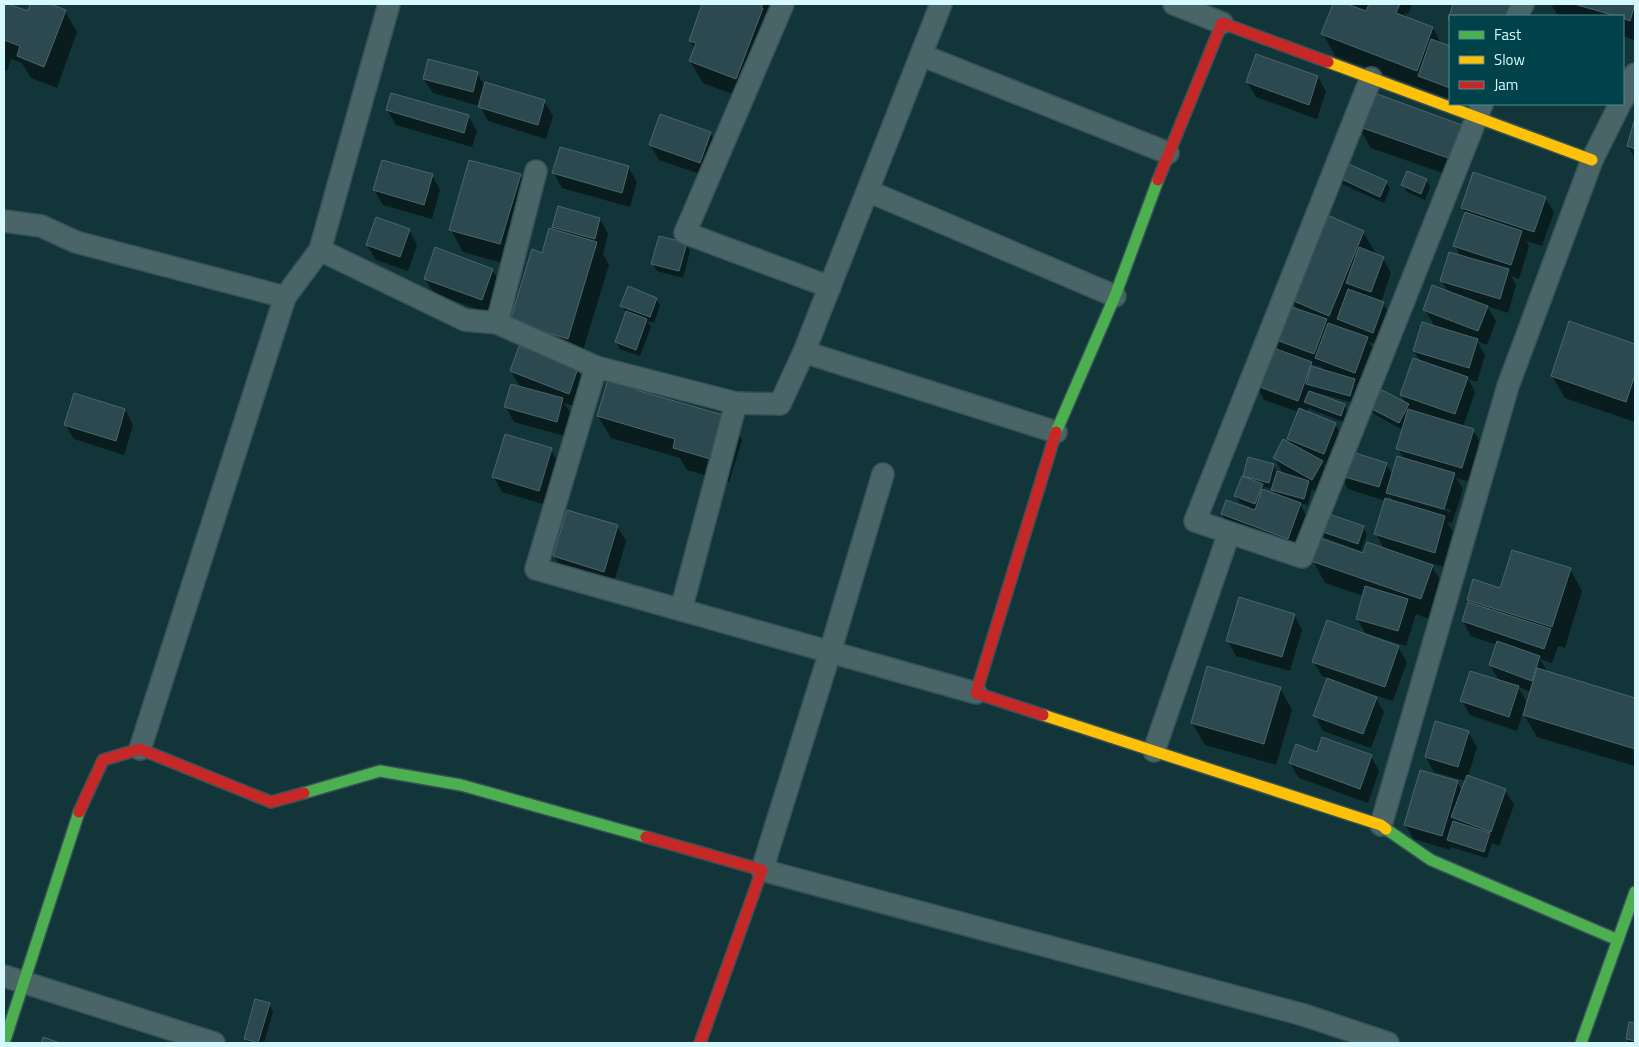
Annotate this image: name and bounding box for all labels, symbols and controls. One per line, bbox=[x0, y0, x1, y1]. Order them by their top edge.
legend bbox=[1449, 15, 1624, 105]
text: Fast bbox=[1494, 23, 1522, 46]
text: Slow bbox=[1494, 48, 1525, 71]
text: Jam bbox=[1494, 73, 1518, 96]

